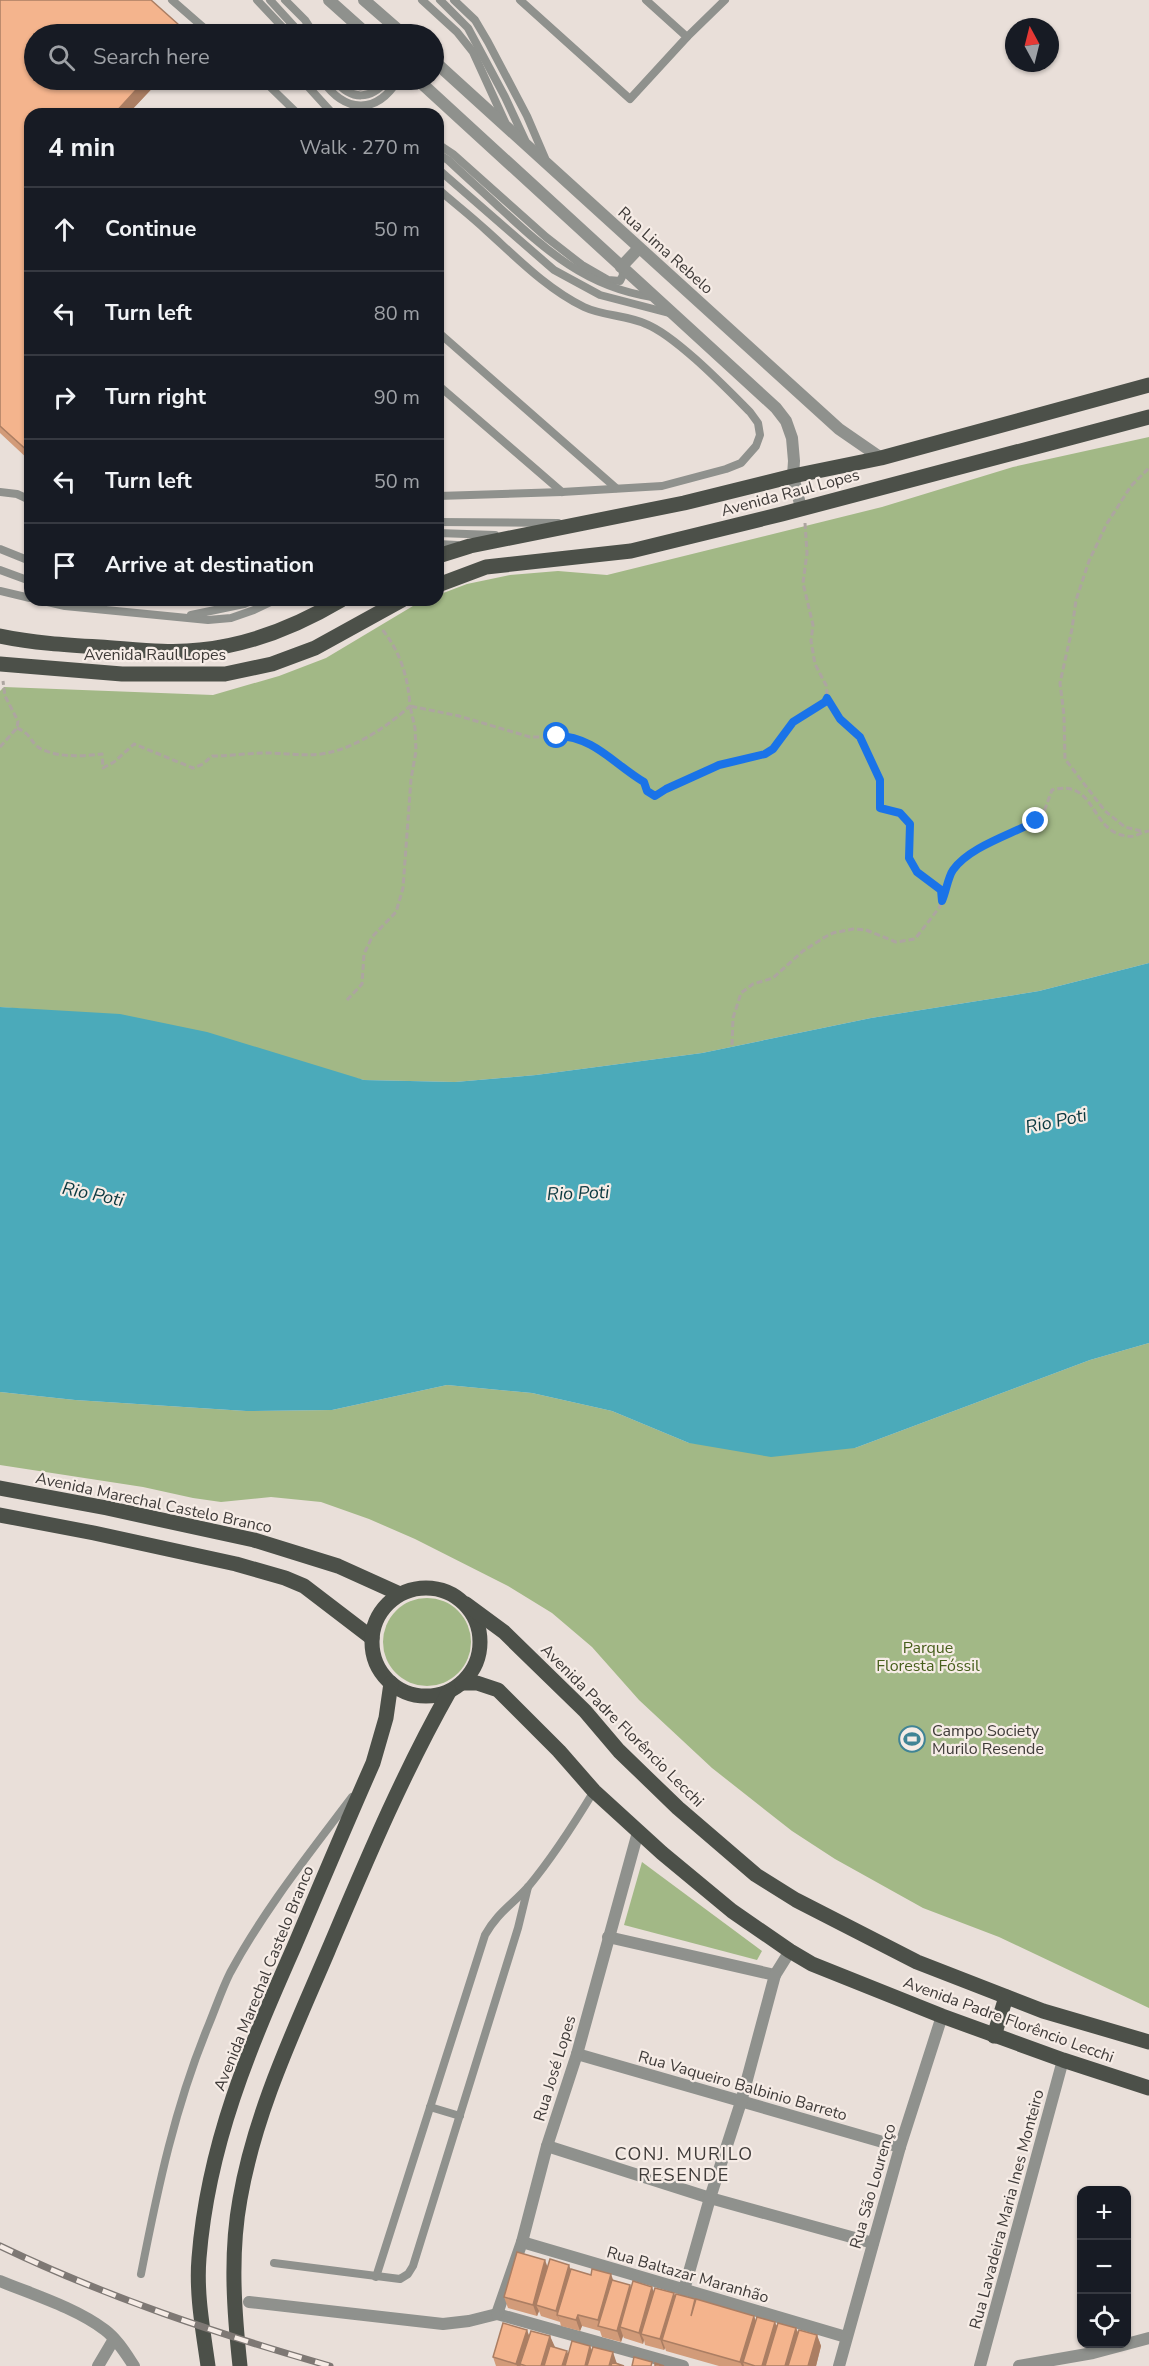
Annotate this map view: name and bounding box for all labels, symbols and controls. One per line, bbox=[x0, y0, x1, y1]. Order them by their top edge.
north arrow bbox=[1005, 18, 1059, 72]
search box bbox=[24, 24, 444, 90]
icon: search bbox=[45, 41, 78, 74]
text: Search here bbox=[93, 42, 210, 72]
text: 4 min bbox=[48, 130, 115, 165]
text: Walk · 270 m bbox=[300, 134, 420, 161]
street label: Rua Lima Rebelo bbox=[613, 202, 718, 300]
icon: ahead bbox=[48, 213, 81, 246]
text: Continue bbox=[105, 214, 196, 244]
text: 50 m bbox=[374, 216, 420, 243]
icon: left bbox=[48, 297, 81, 330]
text: Turn left bbox=[105, 298, 192, 328]
text: 80 m bbox=[374, 300, 420, 327]
icon: right bbox=[48, 381, 81, 414]
text: Turn right bbox=[105, 382, 206, 412]
text: 90 m bbox=[374, 384, 420, 411]
street label: Avenida Raul Lopes bbox=[719, 464, 862, 522]
icon: left bbox=[48, 465, 81, 498]
text: Turn left bbox=[105, 466, 192, 496]
text: 50 m bbox=[374, 468, 420, 495]
icon: arrive bbox=[48, 549, 81, 582]
text: Arrive at destination bbox=[105, 550, 314, 580]
street label: Avenida Raul Lopes bbox=[84, 644, 226, 666]
route start bbox=[543, 722, 569, 748]
route end bbox=[1022, 807, 1048, 833]
water label: Rio Poti bbox=[1023, 1103, 1090, 1139]
water label: Rio Poti bbox=[60, 1176, 127, 1212]
water label: Rio Poti bbox=[546, 1180, 610, 1206]
street label: Avenida Marechal Castelo Branco bbox=[34, 1467, 274, 1539]
park label: Parque Floresta Fóssil bbox=[876, 1637, 980, 1677]
street label: Avenida Padre Florêncio Lecchi bbox=[536, 1639, 709, 1812]
place label: Campo Society Murilo Resende bbox=[932, 1720, 1044, 1760]
sports icon: Campo Society Murilo Resende bbox=[897, 1724, 927, 1754]
street label: Avenida Marechal Castelo Branco bbox=[209, 1862, 319, 2094]
street label: Avenida Padre Florêncio Lecchi bbox=[900, 1972, 1117, 2068]
street label: Rua José Lopes bbox=[528, 2013, 582, 2124]
street label: Rua Vaqueiro Balbinio Barreto bbox=[636, 2046, 850, 2126]
street label: Rua Lavadeira Maria Ines Monteiro bbox=[964, 2087, 1050, 2332]
street label: Rua São Lourenço bbox=[845, 2121, 901, 2252]
district label: CONJ. MURILO RESENDE bbox=[614, 2142, 754, 2187]
map controls bbox=[1077, 2186, 1131, 2348]
button: + bbox=[1077, 2186, 1131, 2240]
button: − bbox=[1077, 2240, 1131, 2294]
street label: Rua Baltazar Maranhão bbox=[604, 2241, 771, 2309]
button: locate bbox=[1077, 2294, 1131, 2348]

